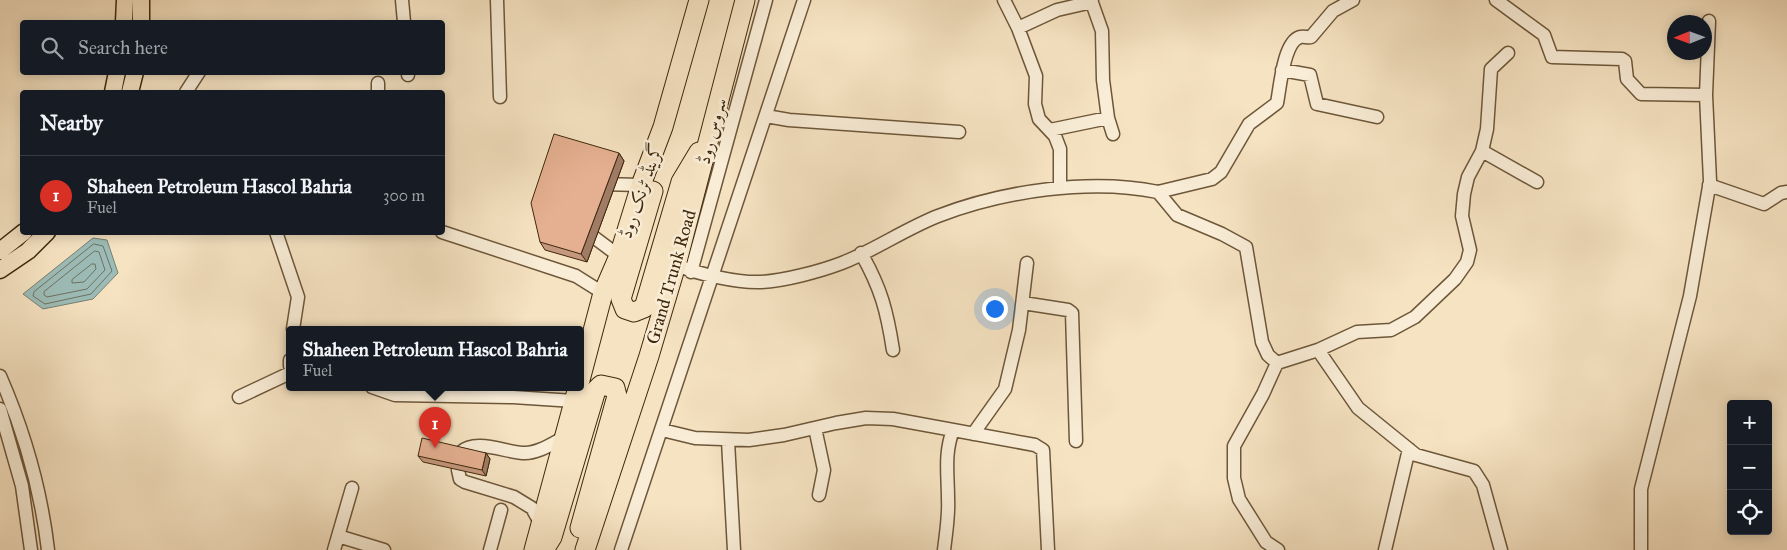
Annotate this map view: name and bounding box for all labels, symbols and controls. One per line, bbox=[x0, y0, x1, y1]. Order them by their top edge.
north arrow bbox=[1667, 15, 1712, 60]
search box bbox=[20, 20, 445, 75]
icon: search bbox=[38, 34, 66, 62]
text: Search here bbox=[78, 36, 168, 59]
street label: سروس روڈ bbox=[693, 96, 732, 167]
text: Nearby bbox=[40, 110, 103, 136]
street label: گرینڈ ٹرنک روڈ bbox=[614, 140, 668, 242]
text: Shaheen Petroleum Hascol Bahria bbox=[87, 175, 352, 198]
text: 1 bbox=[53, 186, 59, 205]
text: 300 m bbox=[383, 186, 425, 205]
text: Fuel bbox=[87, 198, 117, 217]
street label: Grand Trunk Road bbox=[641, 207, 701, 347]
your location bbox=[982, 296, 1008, 322]
popup bbox=[286, 326, 584, 391]
text: Shaheen Petroleum Hascol Bahria bbox=[303, 338, 567, 361]
text: Fuel bbox=[303, 361, 332, 380]
map controls bbox=[1727, 400, 1772, 535]
button: + bbox=[1727, 400, 1772, 445]
pin: 1 bbox=[419, 407, 451, 448]
button: − bbox=[1727, 445, 1772, 490]
button: locate bbox=[1727, 490, 1772, 535]

